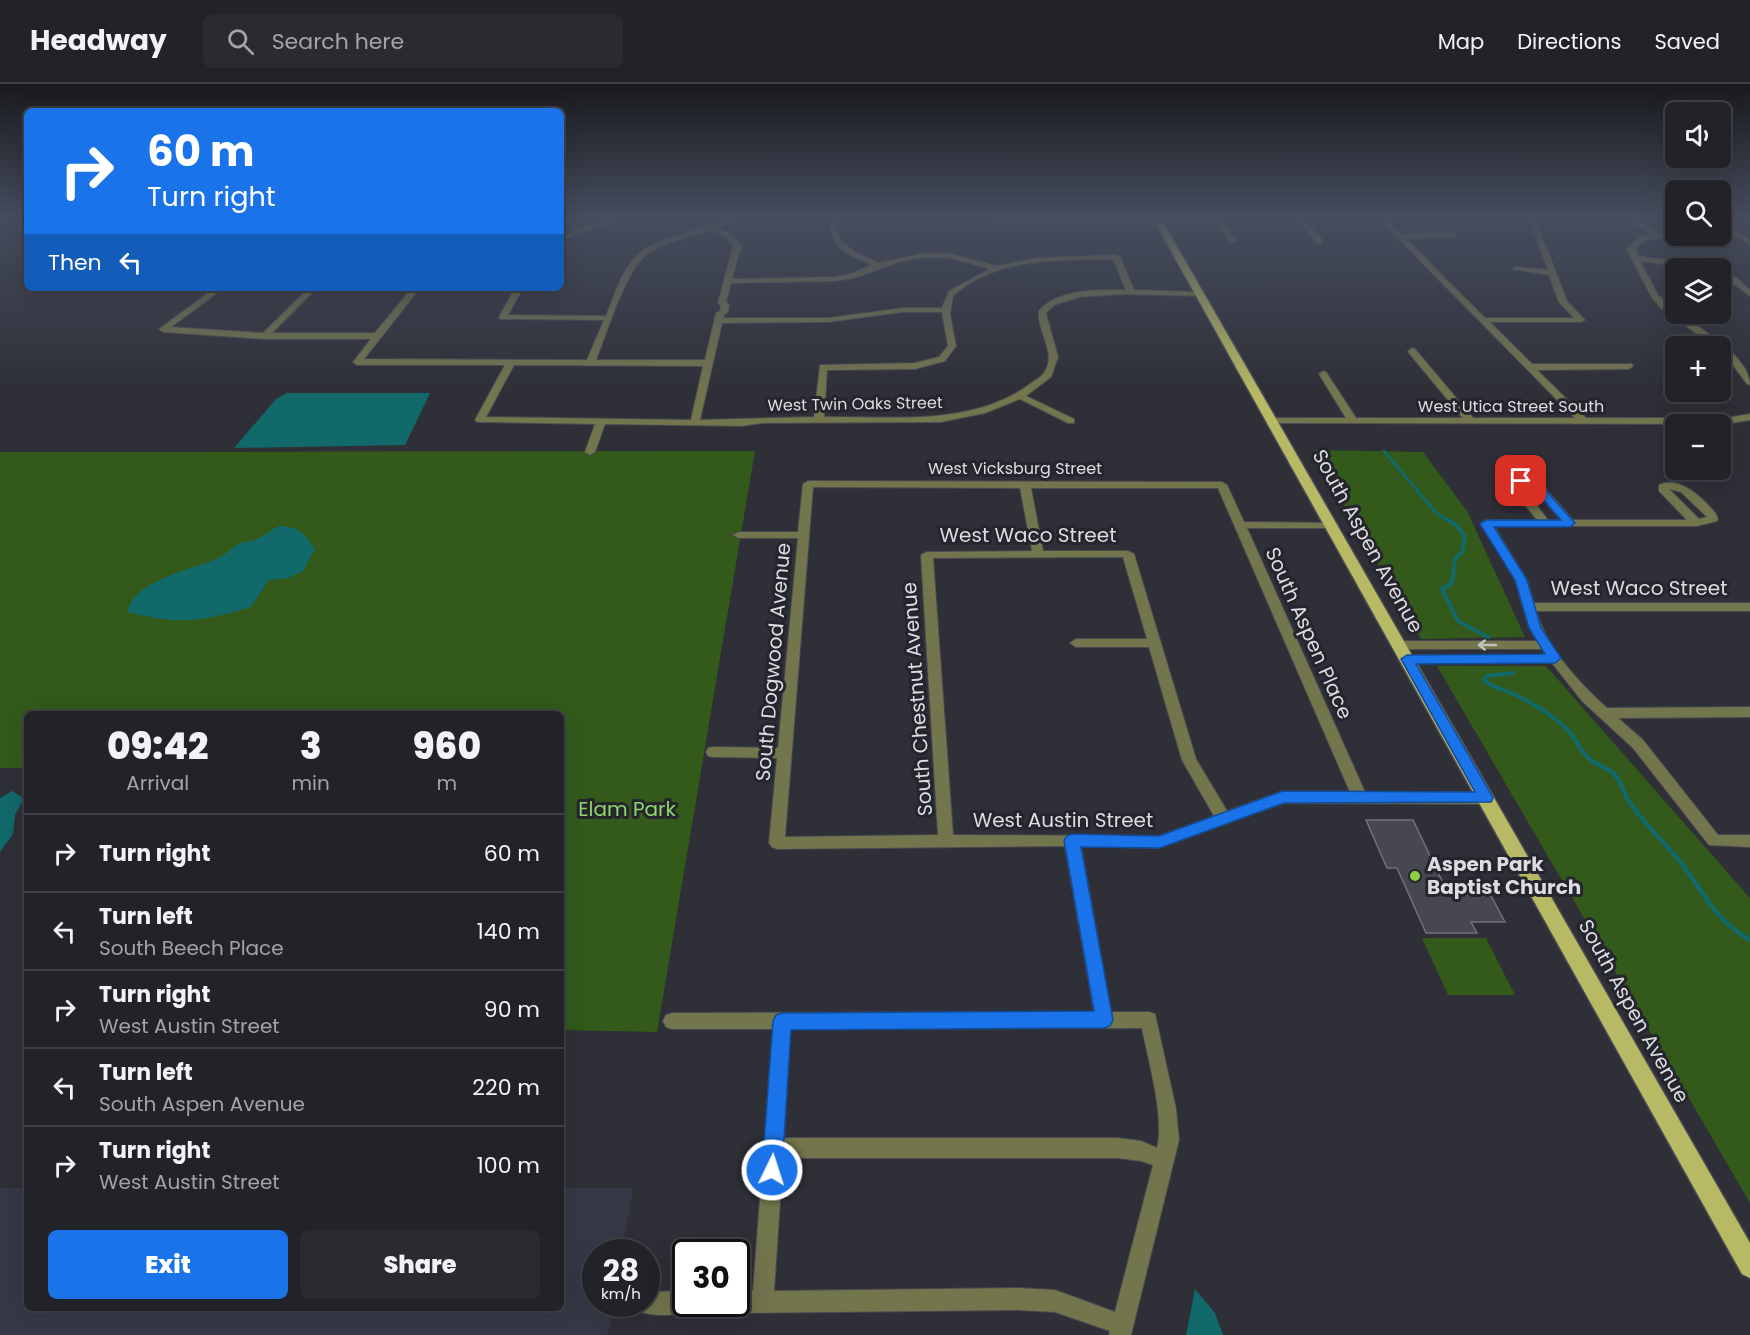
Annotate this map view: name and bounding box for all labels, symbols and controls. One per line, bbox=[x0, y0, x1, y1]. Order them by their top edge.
search box bbox=[203, 14, 623, 68]
text: Headway bbox=[30, 21, 167, 60]
icon: search bbox=[224, 25, 257, 58]
text: Search here bbox=[272, 26, 404, 57]
text: Map bbox=[1438, 27, 1484, 56]
text: Directions bbox=[1517, 27, 1621, 56]
text: Saved bbox=[1654, 27, 1720, 56]
map controls bbox=[1665, 102, 1731, 480]
button: sound bbox=[1665, 102, 1731, 168]
text: 60 m bbox=[147, 122, 255, 181]
icon: right bbox=[48, 132, 126, 210]
text: Turn right bbox=[147, 178, 276, 215]
button: search bbox=[1665, 180, 1731, 246]
icon: left bbox=[114, 246, 147, 279]
text: Then bbox=[48, 247, 102, 278]
button: layers bbox=[1665, 258, 1731, 324]
button: + bbox=[1665, 336, 1731, 402]
street label: West Twin Oaks Street bbox=[767, 391, 943, 417]
street label: West Utica Street South bbox=[1418, 395, 1604, 418]
button: − bbox=[1665, 414, 1731, 480]
street label: South Aspen Avenue bbox=[1306, 444, 1430, 638]
pin bbox=[1495, 455, 1546, 506]
street label: West Vicksburg Street bbox=[928, 457, 1102, 480]
icon: arrive bbox=[1504, 464, 1537, 497]
street label: West Waco Street bbox=[940, 521, 1116, 549]
street label: South Dogwood Avenue bbox=[749, 542, 797, 782]
street label: South Aspen Place bbox=[1259, 543, 1359, 723]
street label: West Waco Street bbox=[1551, 574, 1727, 602]
street label: South Chestnut Avenue bbox=[895, 581, 939, 817]
one-way arrow bbox=[1477, 639, 1497, 651]
text: 09:42 bbox=[107, 721, 209, 772]
text: 3 bbox=[300, 721, 322, 772]
text: 960 bbox=[413, 721, 481, 772]
text: Arrival bbox=[126, 769, 189, 797]
text: min bbox=[292, 769, 330, 797]
text: m bbox=[437, 769, 457, 797]
park label: Elam Park bbox=[578, 795, 676, 823]
street label: West Austin Street bbox=[973, 806, 1153, 834]
icon: right bbox=[48, 837, 81, 870]
text: Turn right bbox=[99, 838, 210, 869]
text: 60 m bbox=[484, 838, 540, 869]
place label: Aspen Park Baptist Church bbox=[1427, 850, 1581, 901]
marker: Aspen Park Baptist Church bbox=[1408, 869, 1422, 883]
text: Turn left bbox=[99, 901, 193, 932]
street label: South Aspen Avenue bbox=[1572, 914, 1696, 1108]
icon: left bbox=[48, 915, 81, 948]
text: 140 m bbox=[477, 916, 540, 947]
text: South Beech Place bbox=[99, 934, 284, 962]
text: Turn right bbox=[99, 979, 210, 1010]
icon: right bbox=[48, 993, 81, 1026]
text: 90 m bbox=[484, 994, 540, 1025]
text: West Austin Street bbox=[99, 1012, 280, 1040]
text: Turn left bbox=[99, 1057, 193, 1088]
icon: left bbox=[48, 1071, 81, 1104]
text: 220 m bbox=[472, 1072, 540, 1103]
text: South Aspen Avenue bbox=[99, 1090, 305, 1118]
text: Turn right bbox=[99, 1135, 210, 1166]
position arrow bbox=[740, 1138, 804, 1202]
icon: right bbox=[48, 1149, 81, 1182]
text: 100 m bbox=[477, 1150, 540, 1181]
text: West Austin Street bbox=[99, 1168, 280, 1196]
button: Exit bbox=[48, 1230, 288, 1299]
button: Share bbox=[300, 1230, 540, 1299]
speed limit sign: 30 bbox=[672, 1239, 750, 1317]
text: 28 bbox=[603, 1249, 639, 1292]
text: km/h bbox=[601, 1283, 641, 1304]

